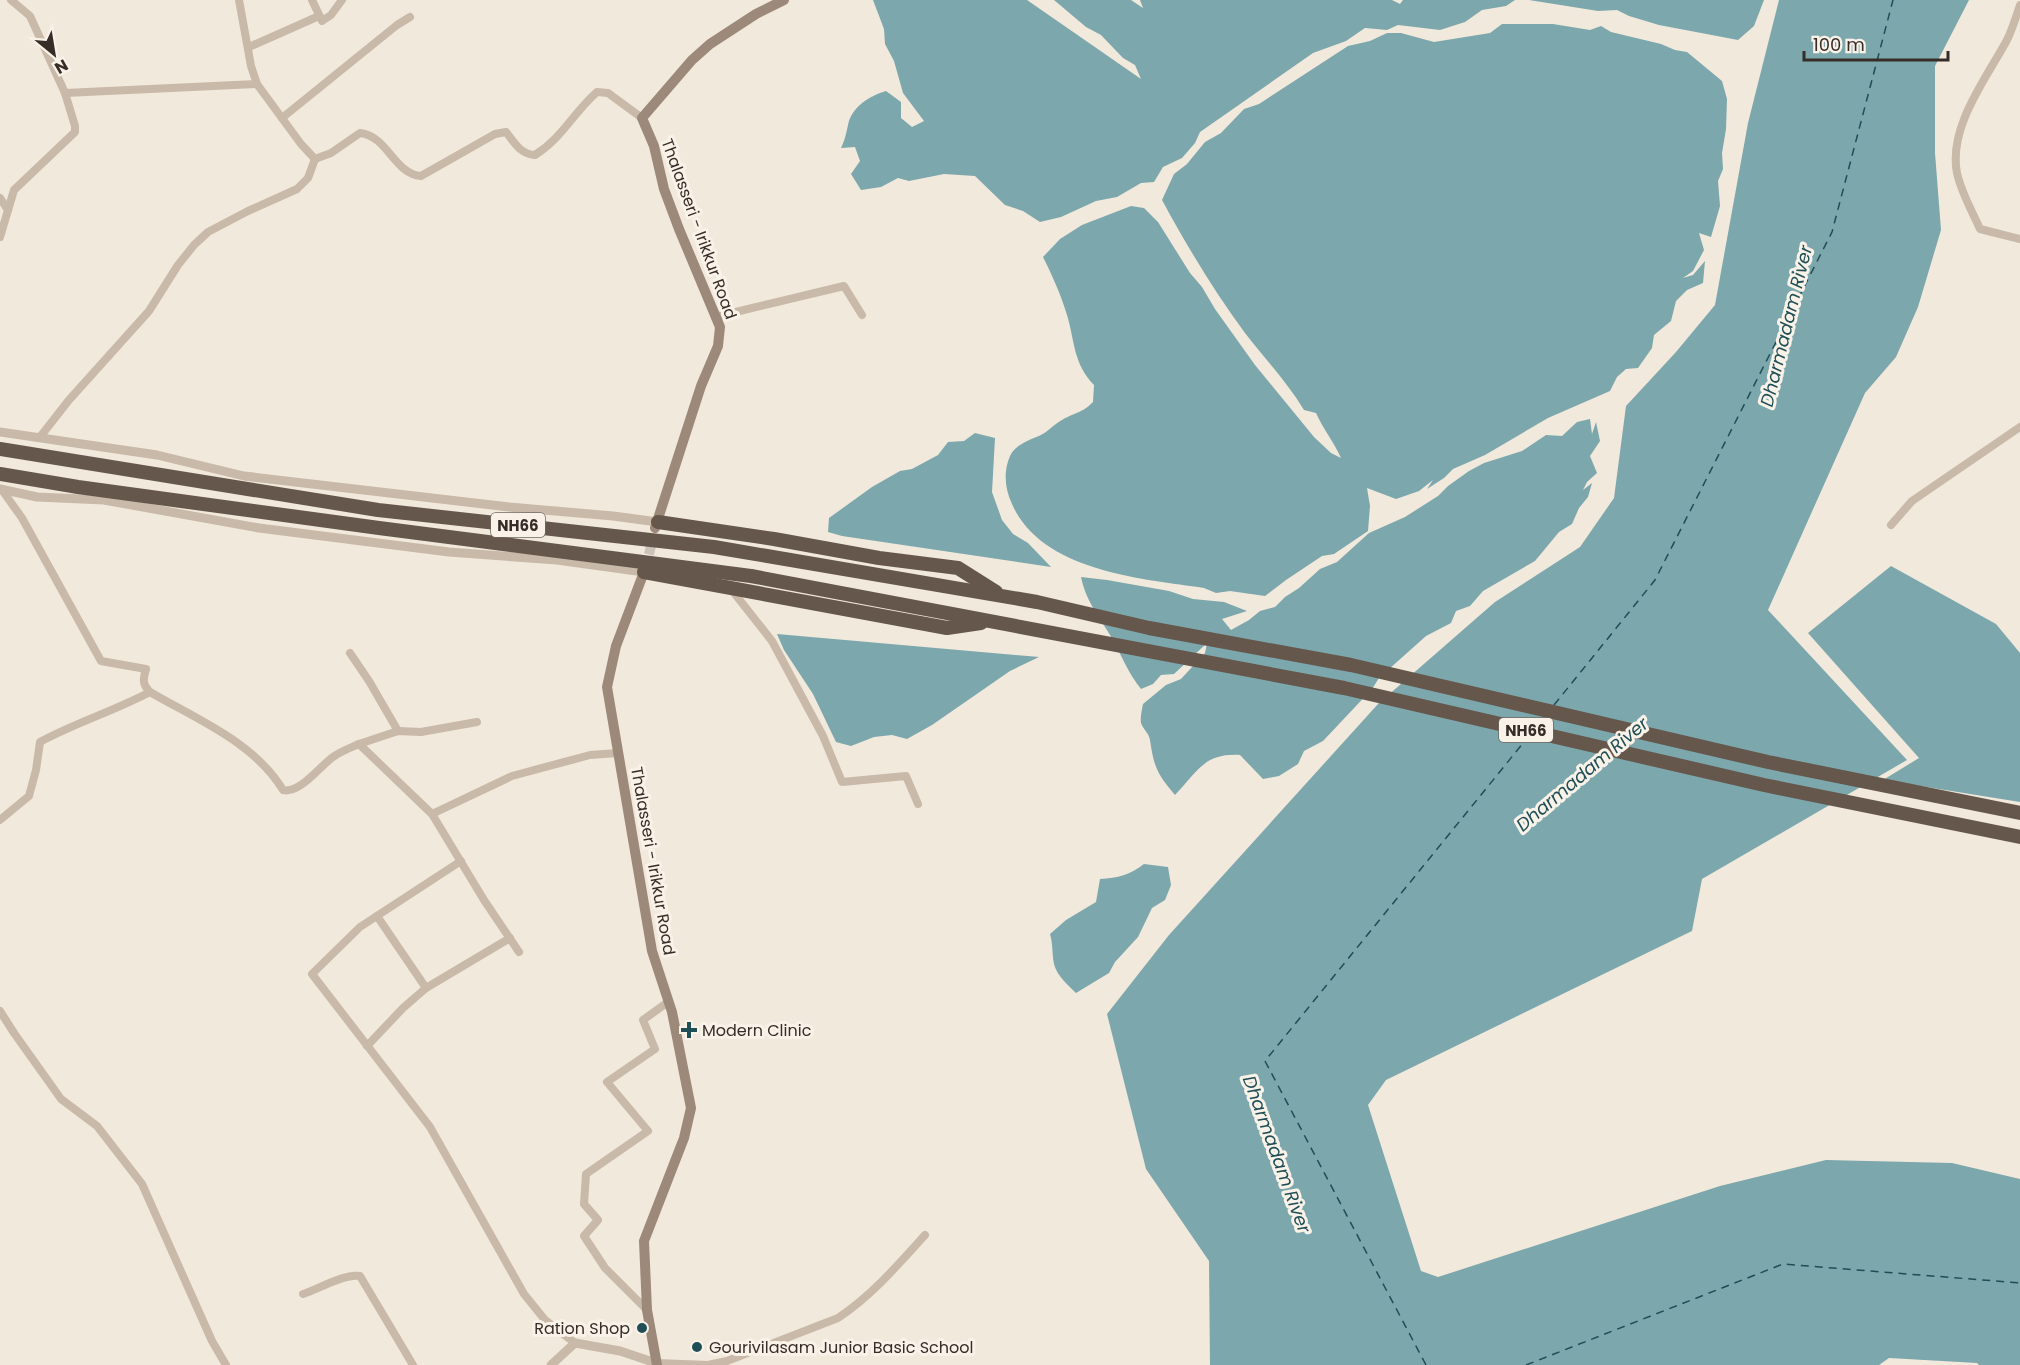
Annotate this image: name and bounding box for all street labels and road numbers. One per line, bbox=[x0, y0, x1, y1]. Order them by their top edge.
street label: Thalasseri - Irikkur Road bbox=[656, 135, 742, 323]
road number: NH66 bbox=[491, 513, 545, 537]
road number: NH66 bbox=[1499, 718, 1553, 742]
street label: Thalasseri - Irikkur Road bbox=[625, 765, 681, 957]

